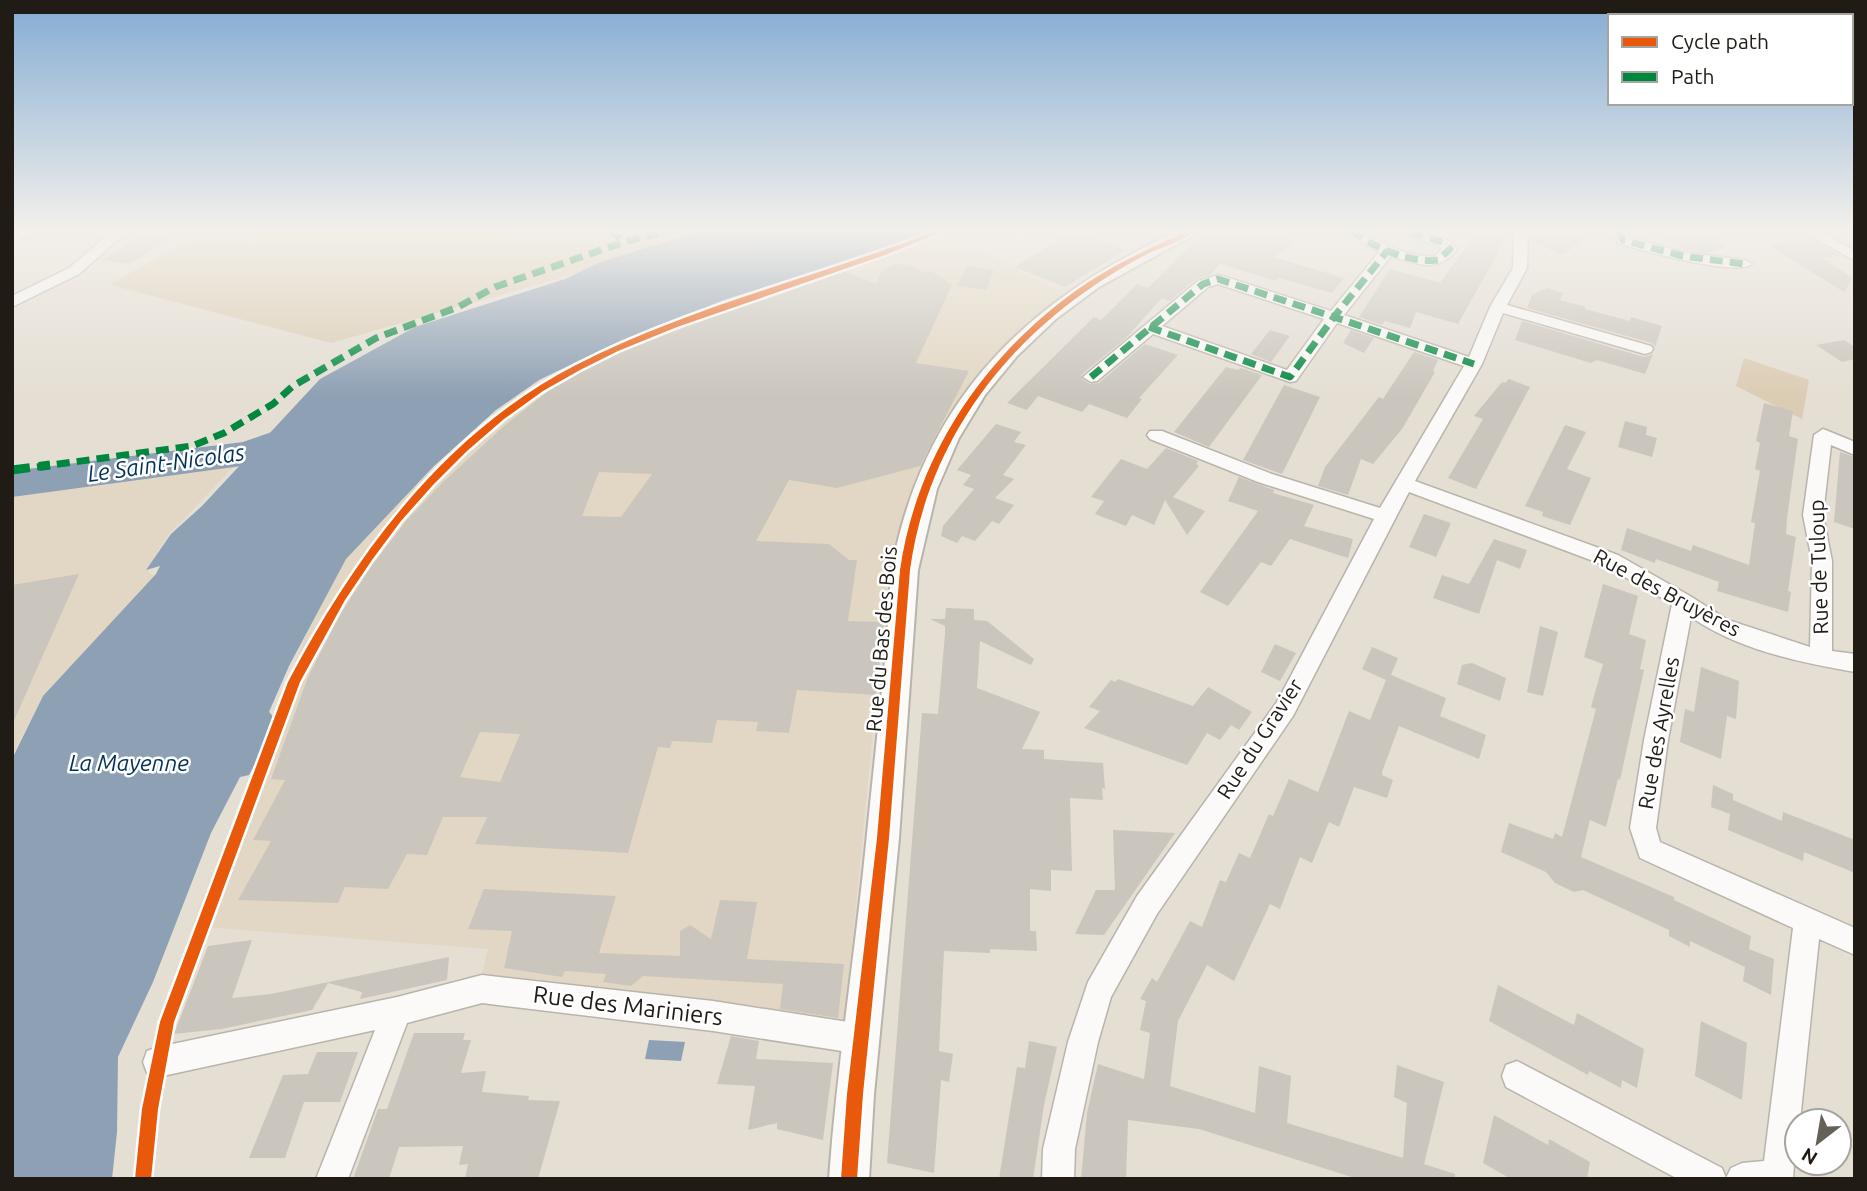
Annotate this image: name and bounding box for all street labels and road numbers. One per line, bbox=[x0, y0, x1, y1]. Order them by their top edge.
street label: Rue de Tuloup bbox=[1804, 499, 1832, 635]
street label: Rue des Bruyères bbox=[1590, 543, 1745, 641]
street label: Rue du Bas des Bois bbox=[861, 545, 901, 733]
street label: Rue des Ayrelles bbox=[1633, 655, 1683, 811]
street label: Rue du Gravier bbox=[1211, 674, 1307, 803]
street label: Rue des Mariniers bbox=[532, 980, 725, 1031]

